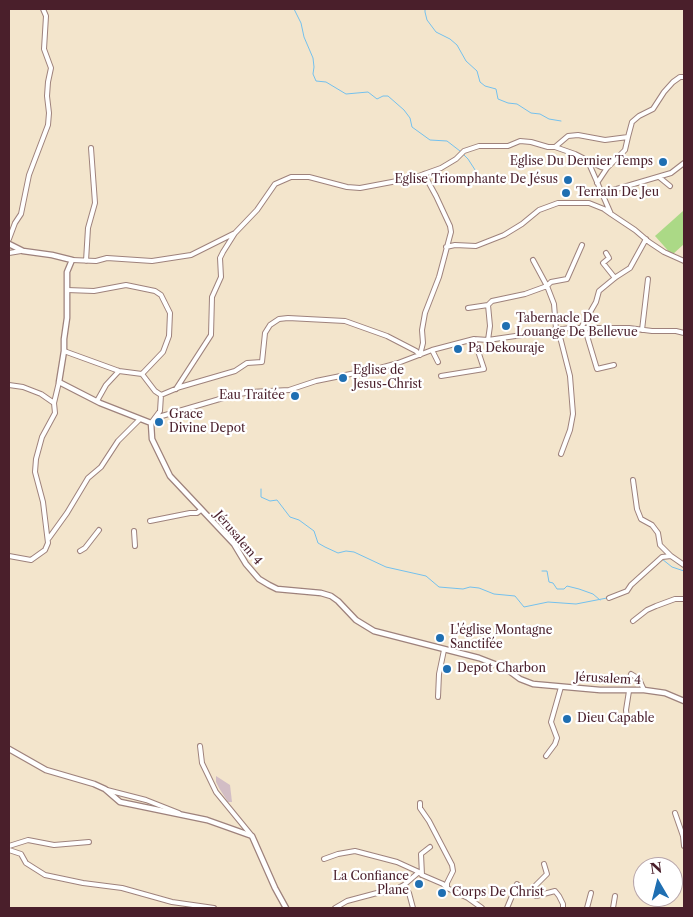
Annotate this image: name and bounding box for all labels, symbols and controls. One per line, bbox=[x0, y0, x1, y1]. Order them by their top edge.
place label: Eglise Du Dernier Temps bbox=[510, 155, 653, 169]
marker: Eglise Du Dernier Temps bbox=[657, 156, 669, 168]
place label: Eglise Triomphante De Jésus bbox=[394, 173, 558, 187]
marker: Eglise Triomphante De Jésus bbox=[562, 174, 574, 186]
place label: Terrain De Jeu bbox=[576, 186, 659, 200]
marker: Terrain De Jeu bbox=[560, 187, 572, 199]
place label: Tabernacle De Louange De Bellevue bbox=[516, 312, 638, 340]
marker: Tabernacle De Louange De Bellevue bbox=[500, 320, 512, 332]
place label: Pa Dekouraje bbox=[468, 342, 544, 356]
marker: Pa Dekouraje bbox=[452, 343, 464, 355]
place label: Eglise de Jesus-Christ bbox=[353, 364, 422, 392]
marker: Eglise de Jesus-Christ bbox=[337, 372, 349, 384]
place label: Eau Traitée bbox=[219, 389, 285, 403]
marker: Eau Traitée bbox=[289, 390, 301, 402]
place label: Grace Divine Depot bbox=[169, 408, 245, 436]
marker: Grace Divine Depot bbox=[153, 416, 165, 428]
street label: Jérusalem 4 bbox=[211, 508, 265, 568]
place label: L'église Montagne Sanctifée bbox=[450, 624, 553, 652]
marker: L'église Montagne Sanctifée bbox=[434, 632, 446, 644]
place label: Depot Charbon bbox=[457, 662, 546, 676]
marker: Depot Charbon bbox=[441, 663, 453, 675]
street label: Jérusalem 4 bbox=[574, 670, 642, 688]
place label: Dieu Capable bbox=[577, 712, 655, 726]
marker: Dieu Capable bbox=[561, 713, 573, 725]
north arrow bbox=[633, 857, 683, 907]
text: N bbox=[649, 858, 663, 878]
place label: La Confiance Plane bbox=[333, 870, 409, 898]
marker: La Confiance Plane bbox=[413, 878, 425, 890]
place label: Corps De Christ bbox=[452, 886, 544, 900]
marker: Corps De Christ bbox=[436, 887, 448, 899]

